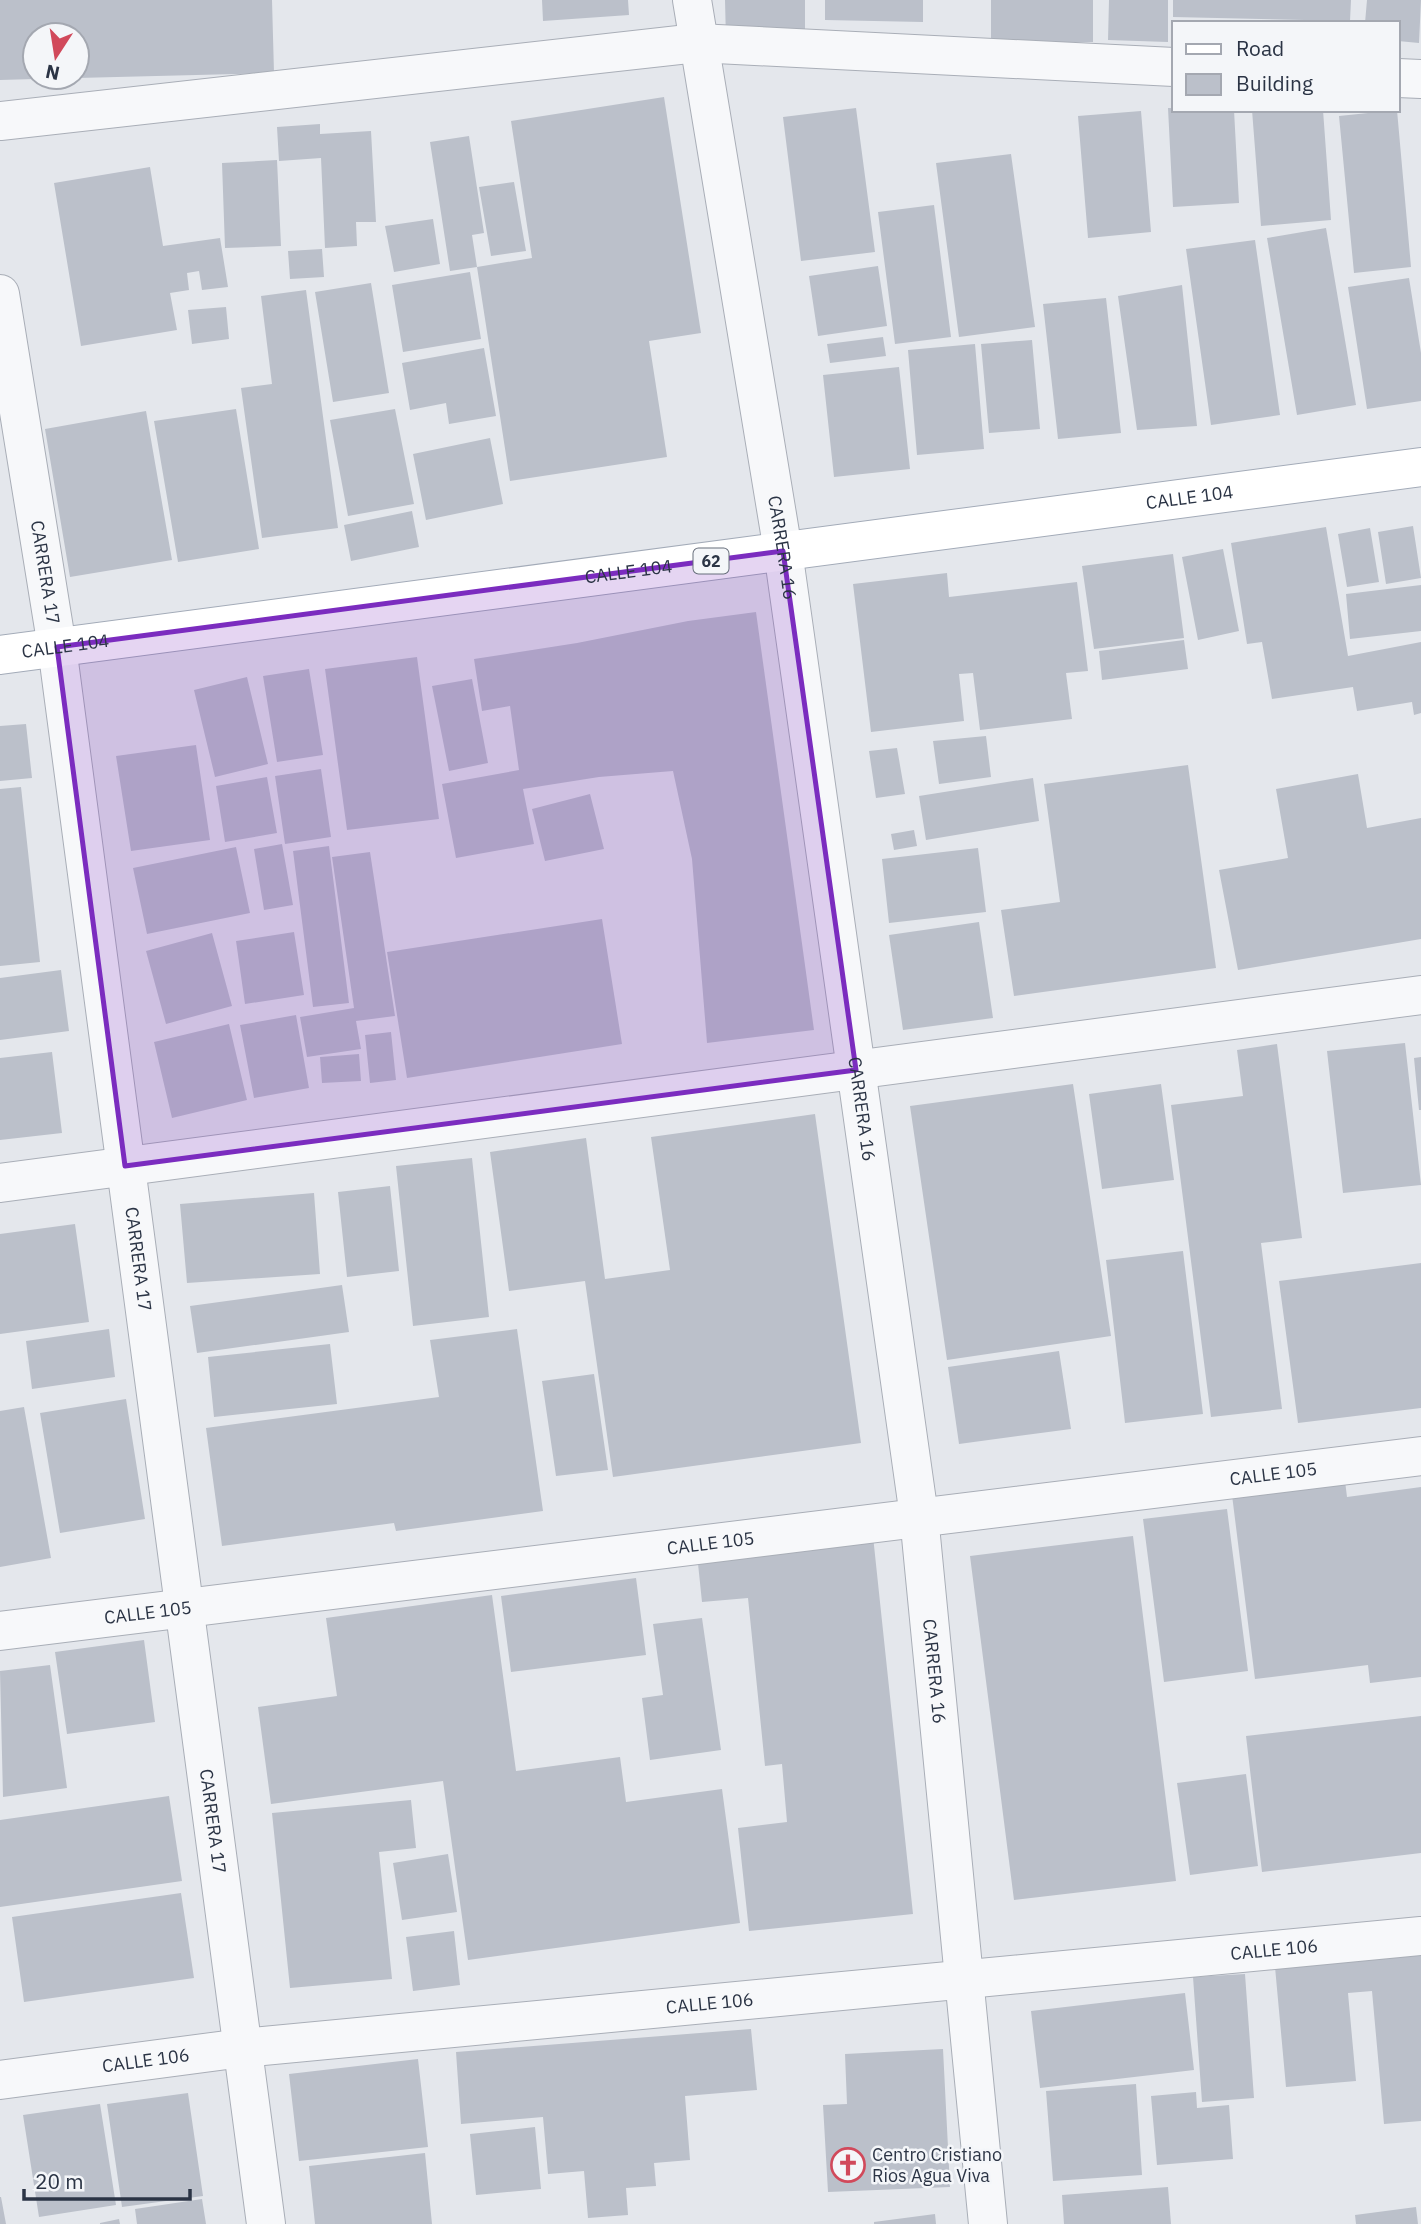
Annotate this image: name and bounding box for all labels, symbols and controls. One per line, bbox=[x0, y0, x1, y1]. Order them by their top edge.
north arrow bbox=[21, 21, 91, 91]
legend bbox=[1172, 21, 1400, 112]
text: Road bbox=[1236, 34, 1284, 62]
text: N bbox=[43, 59, 62, 86]
text: Building bbox=[1236, 69, 1313, 97]
street label: CALLE 104 bbox=[1144, 480, 1235, 514]
street label: CARRERA 16 bbox=[763, 494, 802, 601]
street label: CARRERA 17 bbox=[26, 519, 65, 626]
road number: 62 bbox=[694, 548, 728, 574]
street label: CALLE 104 bbox=[583, 554, 674, 589]
street label: CALLE 104 bbox=[20, 629, 111, 663]
street label: CARRERA 16 bbox=[843, 1055, 881, 1163]
street label: CARRERA 17 bbox=[120, 1205, 157, 1313]
street label: CALLE 105 bbox=[1228, 1457, 1318, 1490]
street label: CALLE 105 bbox=[666, 1526, 756, 1560]
street label: CALLE 105 bbox=[103, 1596, 193, 1629]
street label: CARRERA 16 bbox=[918, 1618, 951, 1725]
street label: CARRERA 17 bbox=[195, 1767, 231, 1875]
street label: CALLE 106 bbox=[1229, 1934, 1319, 1965]
street label: CALLE 106 bbox=[665, 1987, 755, 2019]
street label: CALLE 106 bbox=[101, 2043, 191, 2077]
place label: Centro Cristiano Rios Agua Viva bbox=[872, 2143, 1002, 2187]
church icon: Centro Cristiano Rios Agua Viva bbox=[829, 2146, 867, 2184]
scale bar bbox=[24, 2158, 191, 2202]
text: 20 m bbox=[35, 2167, 84, 2195]

